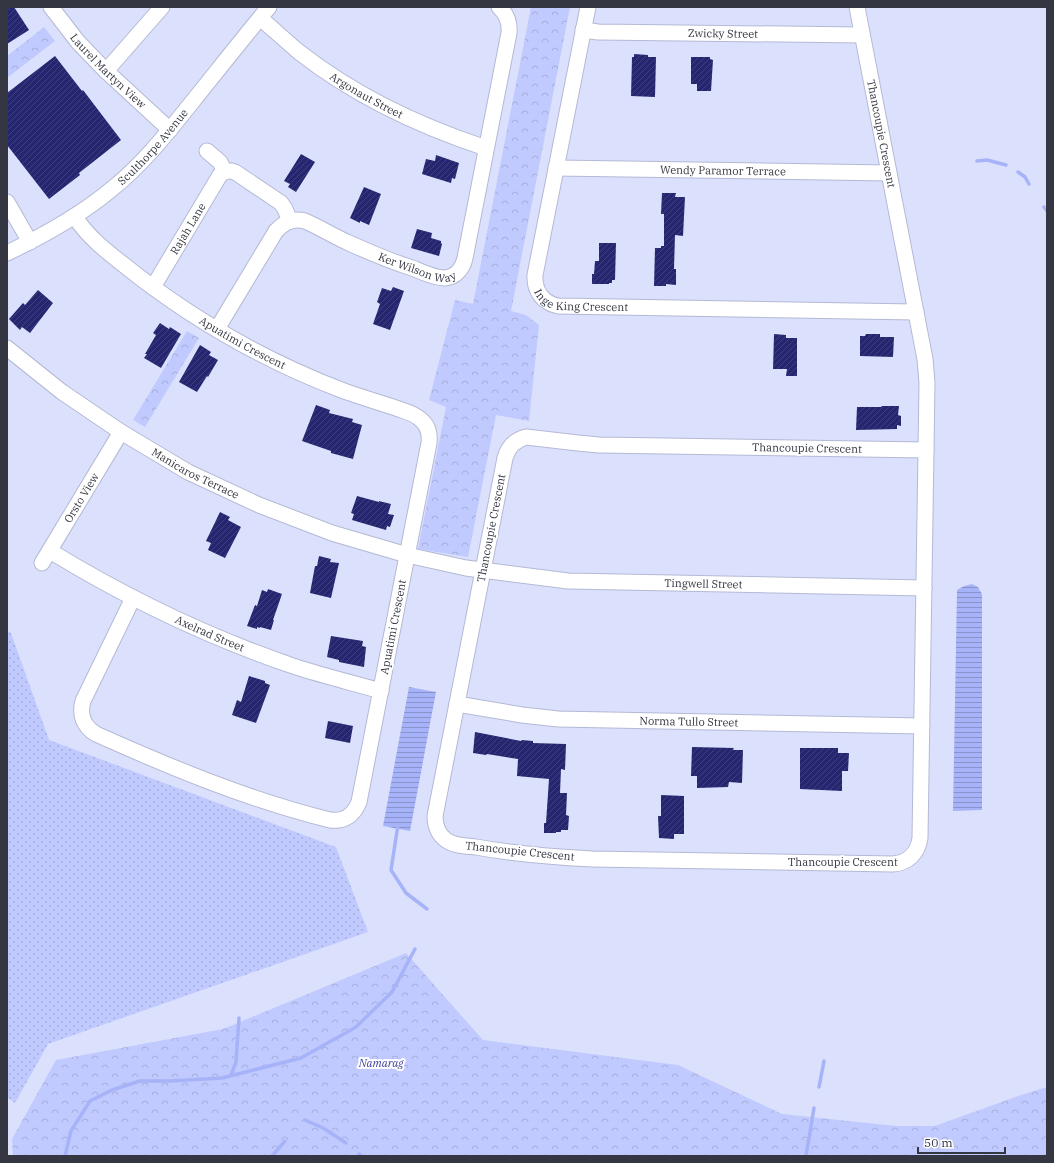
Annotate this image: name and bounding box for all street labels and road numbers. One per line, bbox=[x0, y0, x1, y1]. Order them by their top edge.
street label: Zwicky Street bbox=[688, 26, 758, 41]
street label: Laurel Martyn View bbox=[67, 31, 149, 112]
street label: Argonaut Street bbox=[327, 69, 405, 121]
street label: Thancoupie Crescent bbox=[864, 78, 899, 189]
street label: Sculthorpe Avenue bbox=[115, 106, 191, 188]
street label: Wendy Paramor Terrace bbox=[660, 163, 786, 178]
street label: Rajah Lane bbox=[167, 200, 209, 257]
street label: Ker Wilson Way bbox=[376, 249, 459, 285]
street label: Inge King Crescent bbox=[531, 287, 628, 314]
street label: Apuatimi Crescent bbox=[197, 313, 288, 372]
street label: Thancoupie Crescent bbox=[752, 440, 862, 456]
street label: Manicaros Terrace bbox=[149, 445, 241, 502]
street label: Orsto View bbox=[61, 470, 102, 525]
street label: Thancoupie Crescent bbox=[474, 473, 508, 583]
street label: Tingwell Street bbox=[664, 576, 743, 591]
street label: Apuatimi Crescent bbox=[377, 578, 409, 676]
street label: Axelrad Street bbox=[173, 612, 246, 654]
street label: Norma Tullo Street bbox=[639, 714, 738, 729]
street label: Thancoupie Crescent bbox=[465, 838, 575, 864]
street label: Thancoupie Crescent bbox=[788, 855, 898, 869]

